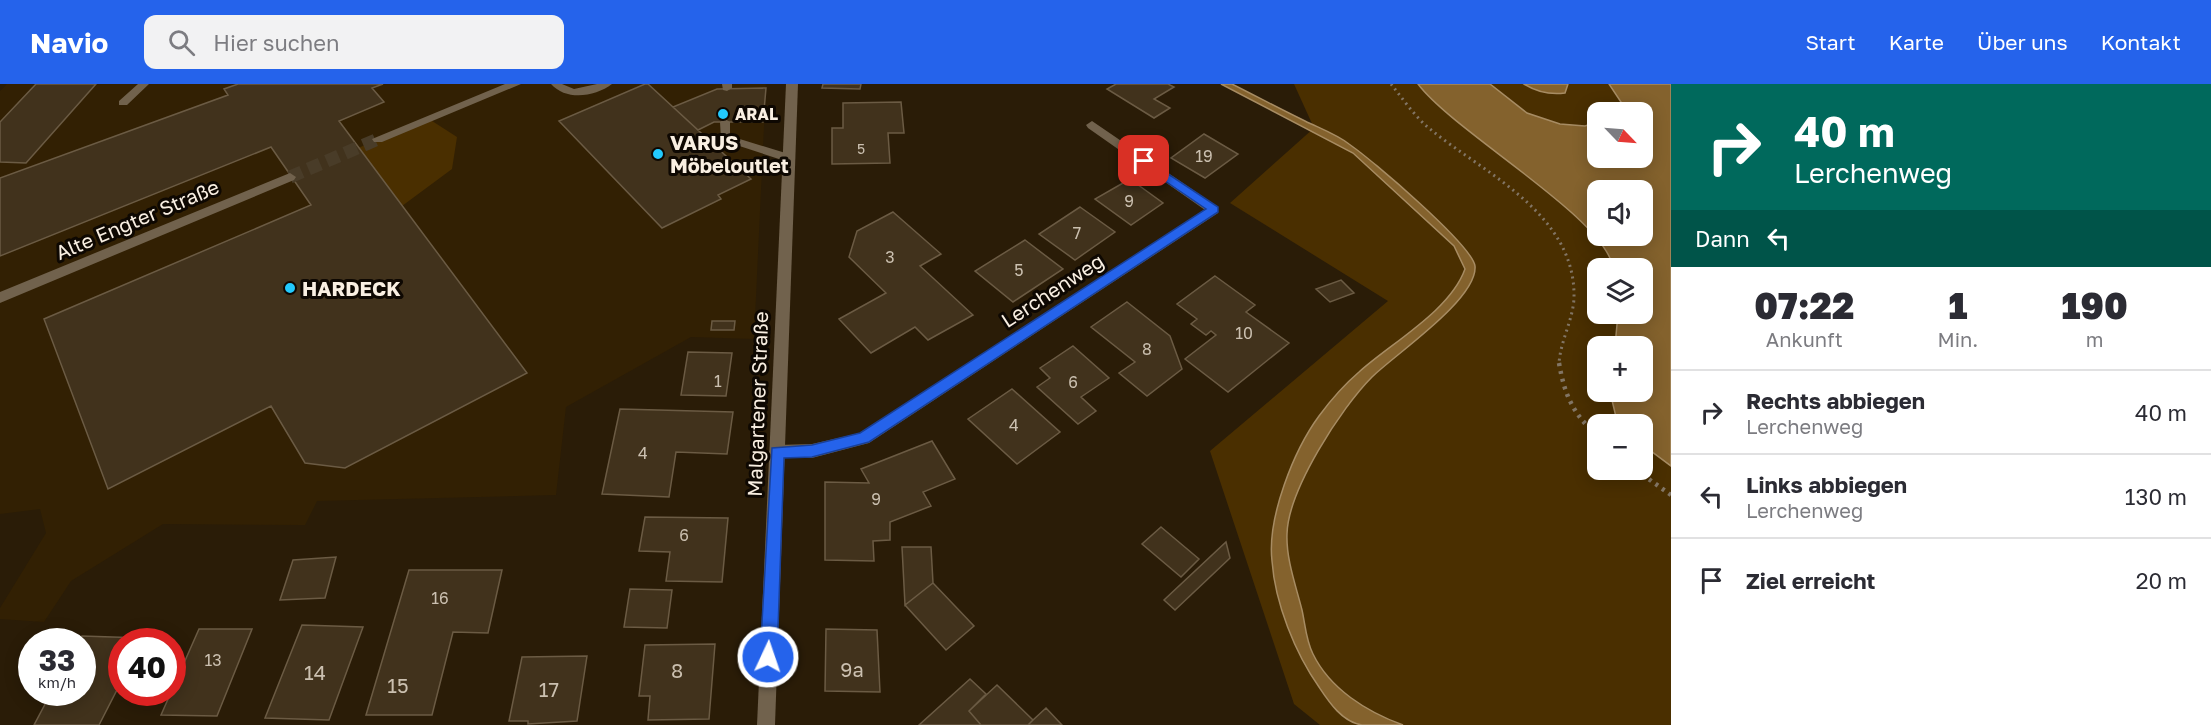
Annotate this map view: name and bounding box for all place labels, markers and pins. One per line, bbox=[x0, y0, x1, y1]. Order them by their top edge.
place label: ARAL bbox=[735, 104, 778, 124]
marker: ARAL bbox=[716, 107, 730, 121]
place label: VARUS Möbeloutlet bbox=[670, 130, 789, 177]
pin bbox=[1118, 135, 1169, 186]
marker: VARUS Möbeloutlet bbox=[651, 147, 665, 161]
place label: HARDECK bbox=[302, 276, 401, 300]
marker: HARDECK bbox=[283, 281, 297, 295]

